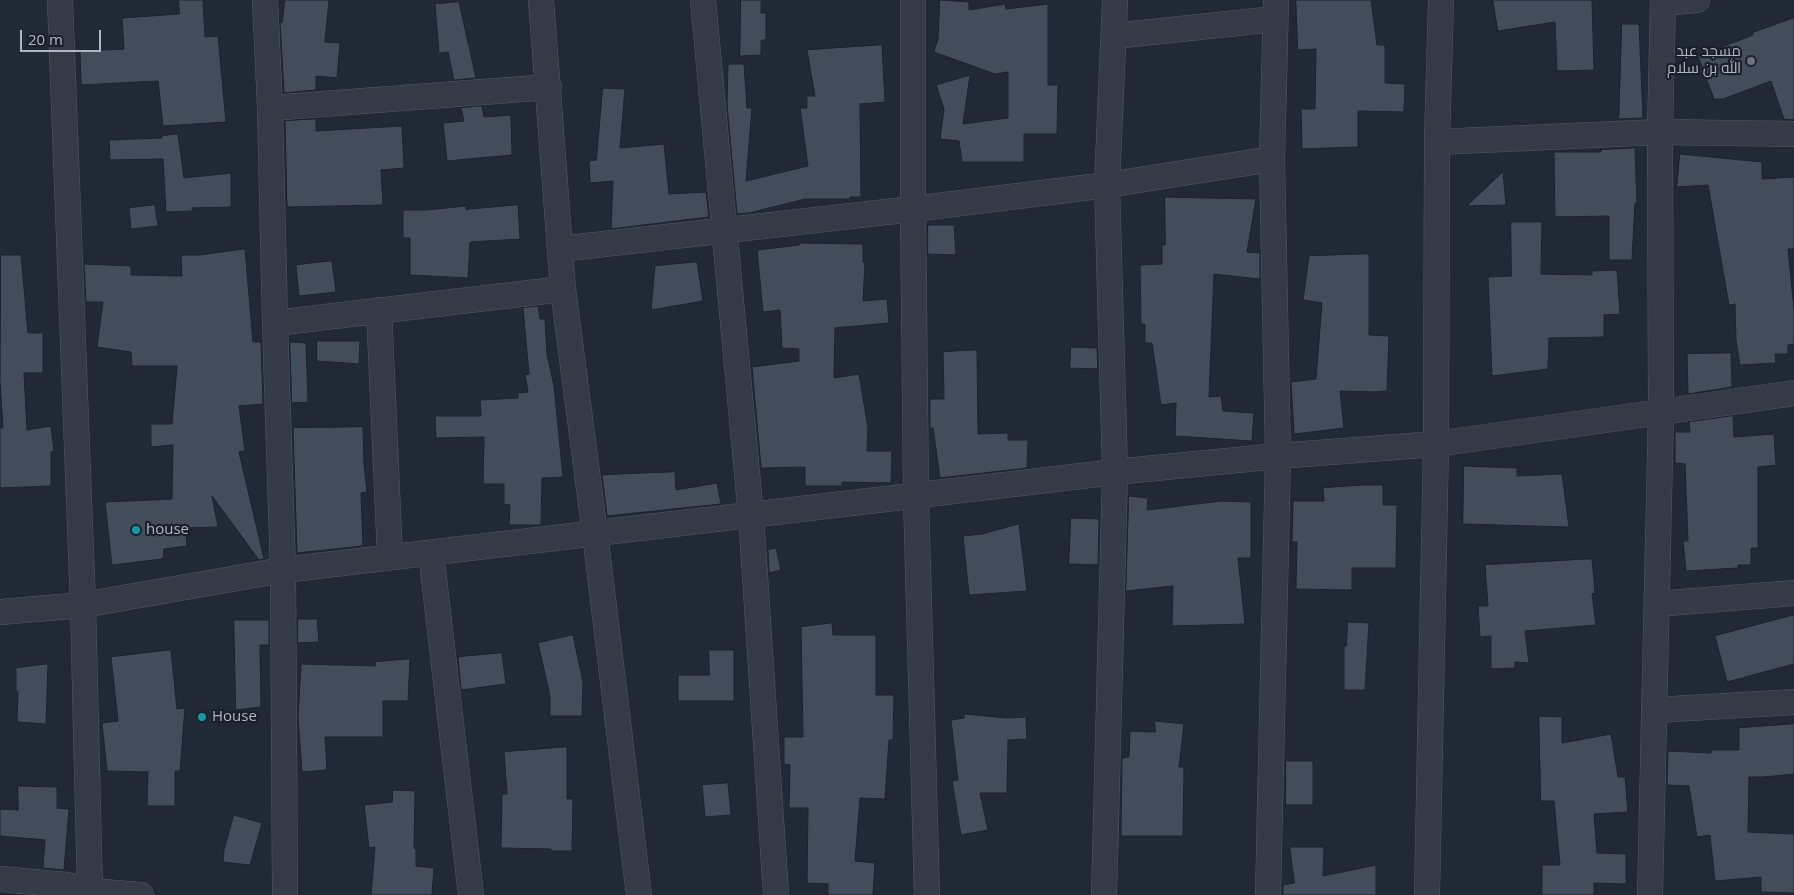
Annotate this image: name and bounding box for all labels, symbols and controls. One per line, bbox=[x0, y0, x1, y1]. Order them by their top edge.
scale bar bbox=[22, 20, 104, 52]
text: 20 m bbox=[28, 29, 63, 49]
place label: مسجد عبد الله بن سلام bbox=[1667, 43, 1741, 78]
marker: مسجد عبد الله بن سلام bbox=[1745, 55, 1757, 67]
place label: house bbox=[146, 521, 189, 539]
marker: house bbox=[130, 524, 142, 536]
place label: House bbox=[212, 708, 257, 726]
marker: House bbox=[196, 711, 208, 723]

